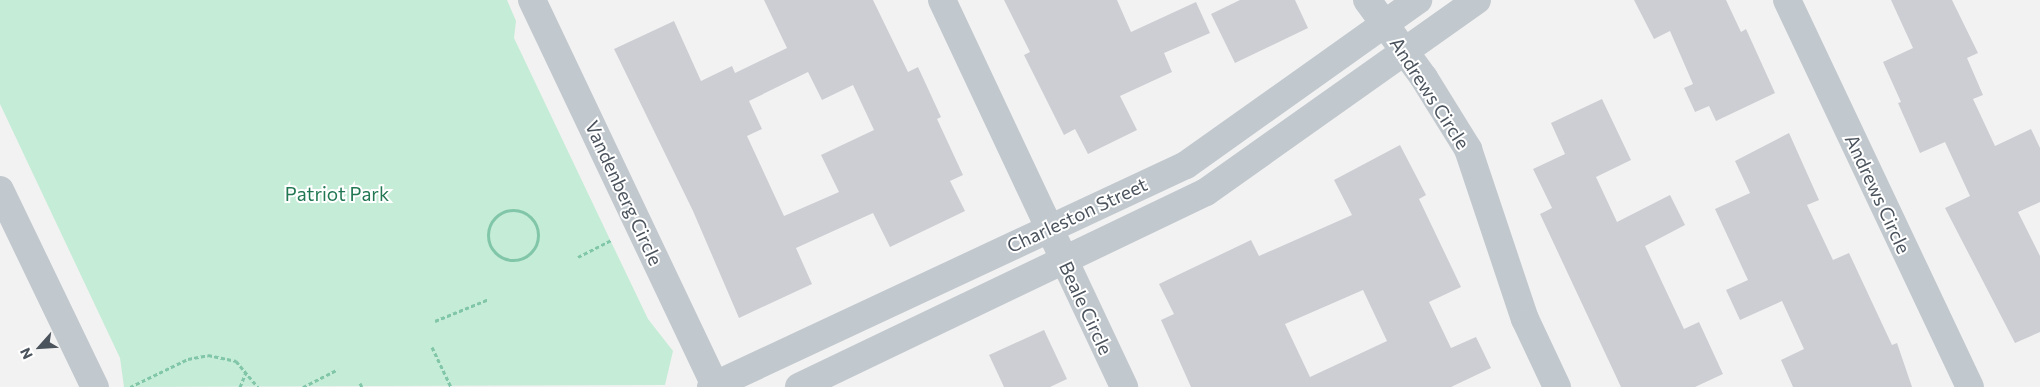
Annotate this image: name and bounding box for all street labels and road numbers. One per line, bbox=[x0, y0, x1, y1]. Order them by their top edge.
street label: Andrews Circle bbox=[1385, 33, 1475, 153]
street label: Vandenberg Circle bbox=[581, 117, 667, 269]
street label: Andrews Circle bbox=[1840, 131, 1916, 257]
street label: Charleston Street bbox=[1003, 173, 1151, 257]
street label: Beale Circle bbox=[1055, 258, 1117, 358]

